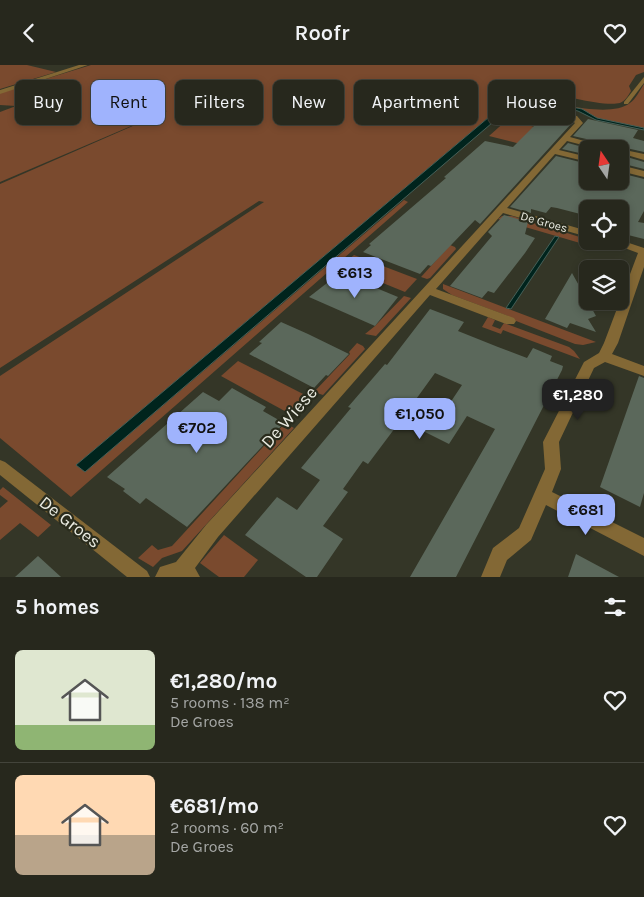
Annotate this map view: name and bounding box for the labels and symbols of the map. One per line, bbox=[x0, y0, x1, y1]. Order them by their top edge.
north arrow bbox=[579, 140, 629, 190]
street label: De Groes bbox=[519, 209, 569, 235]
pin: €613 bbox=[325, 257, 385, 299]
pin: €1,280 bbox=[537, 379, 619, 421]
street label: De Wiese bbox=[256, 382, 322, 452]
pin: €1,050 bbox=[379, 397, 461, 440]
pin: €702 bbox=[167, 411, 227, 454]
street label: De Groes bbox=[35, 491, 105, 553]
pin: €681 bbox=[556, 493, 616, 536]

